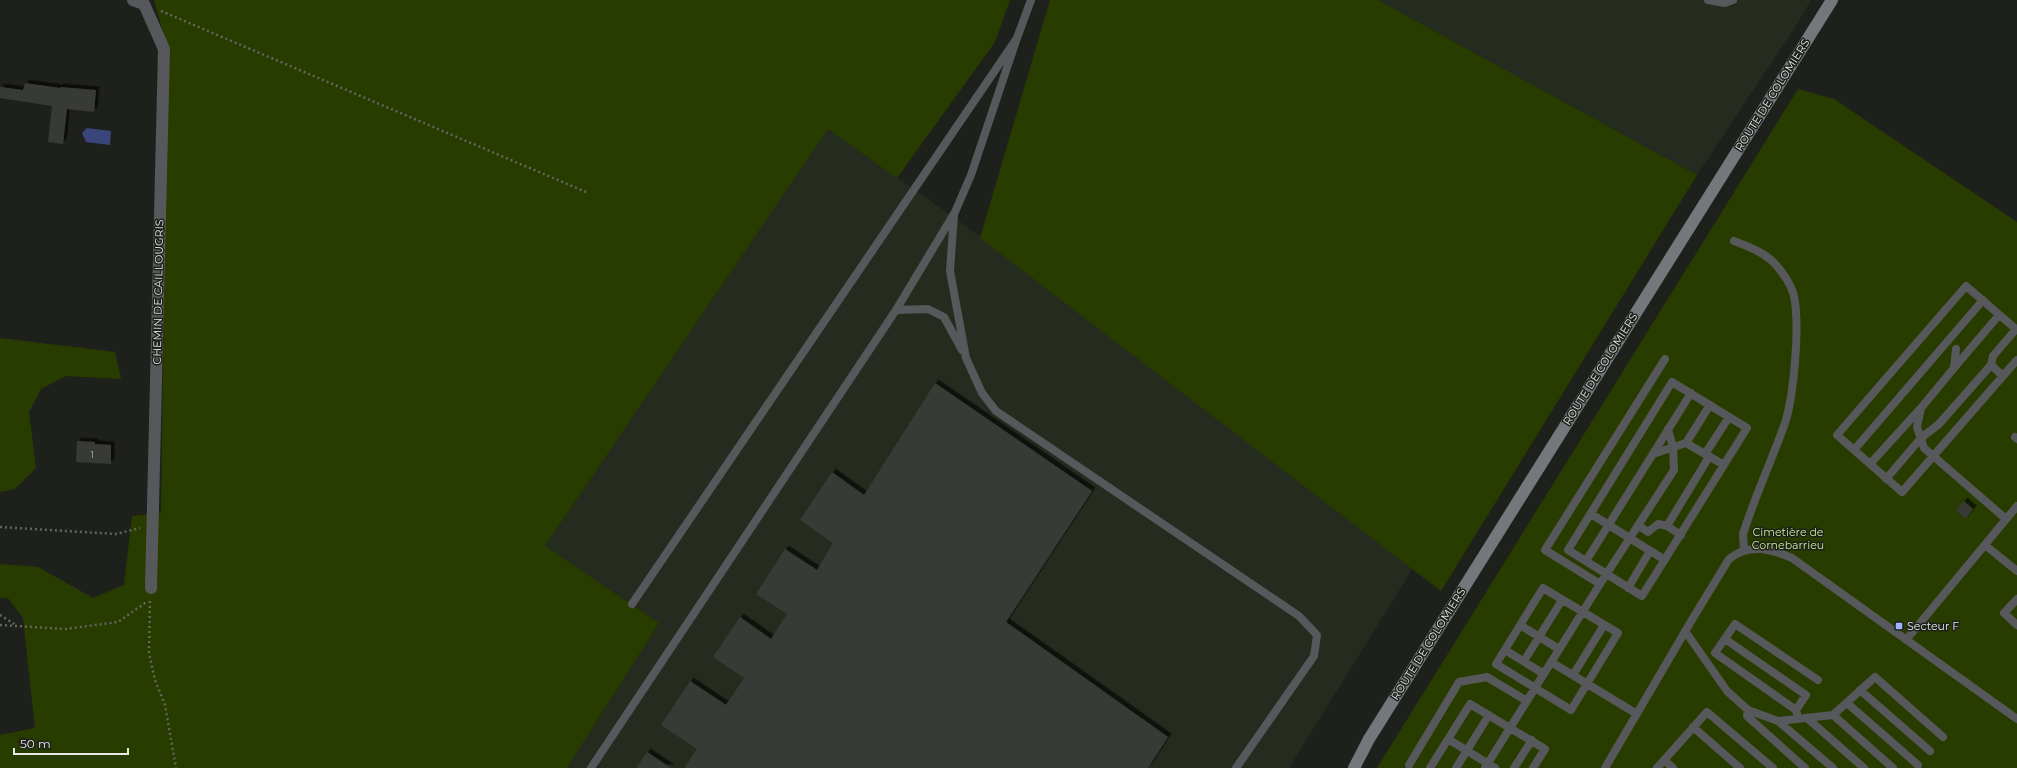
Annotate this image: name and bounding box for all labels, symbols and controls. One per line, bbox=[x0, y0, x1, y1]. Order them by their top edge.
street label: ROUTE DE COLOMIERS bbox=[1732, 36, 1812, 154]
street label: CHEMIN DE CAILLOUGRIS bbox=[150, 219, 166, 365]
street label: ROUTE DE COLOMIERS bbox=[1560, 310, 1640, 428]
house number: 1 bbox=[90, 449, 94, 460]
park label: Cimetière de Cornebarrieu bbox=[1752, 525, 1824, 552]
street label: ROUTE DE COLOMIERS bbox=[1388, 585, 1468, 703]
place label: Secteur F bbox=[1907, 619, 1959, 633]
marker: Secteur F bbox=[1894, 621, 1904, 631]
scale bar bbox=[14, 730, 128, 756]
text: 50 m bbox=[20, 736, 51, 751]

